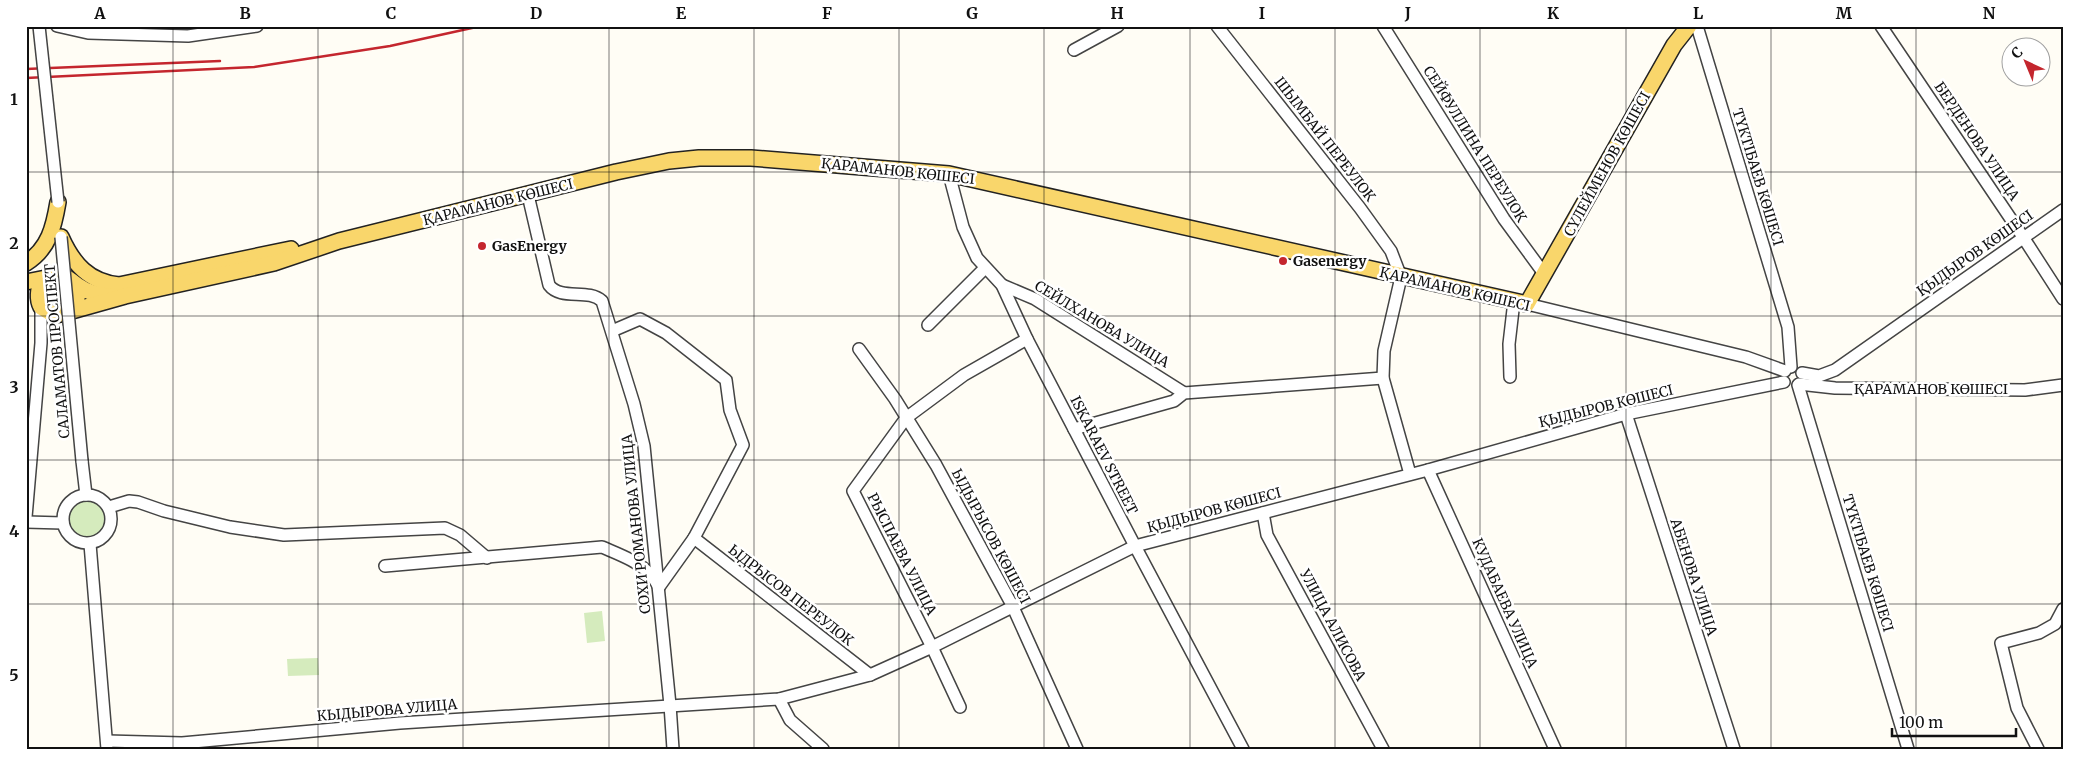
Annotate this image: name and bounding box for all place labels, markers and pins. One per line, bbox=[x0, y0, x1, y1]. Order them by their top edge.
place label: GasEnergy bbox=[492, 237, 567, 255]
marker: GasEnergy bbox=[476, 240, 488, 252]
place label: Gasenergy bbox=[1293, 252, 1367, 270]
marker: Gasenergy bbox=[1277, 255, 1289, 267]

